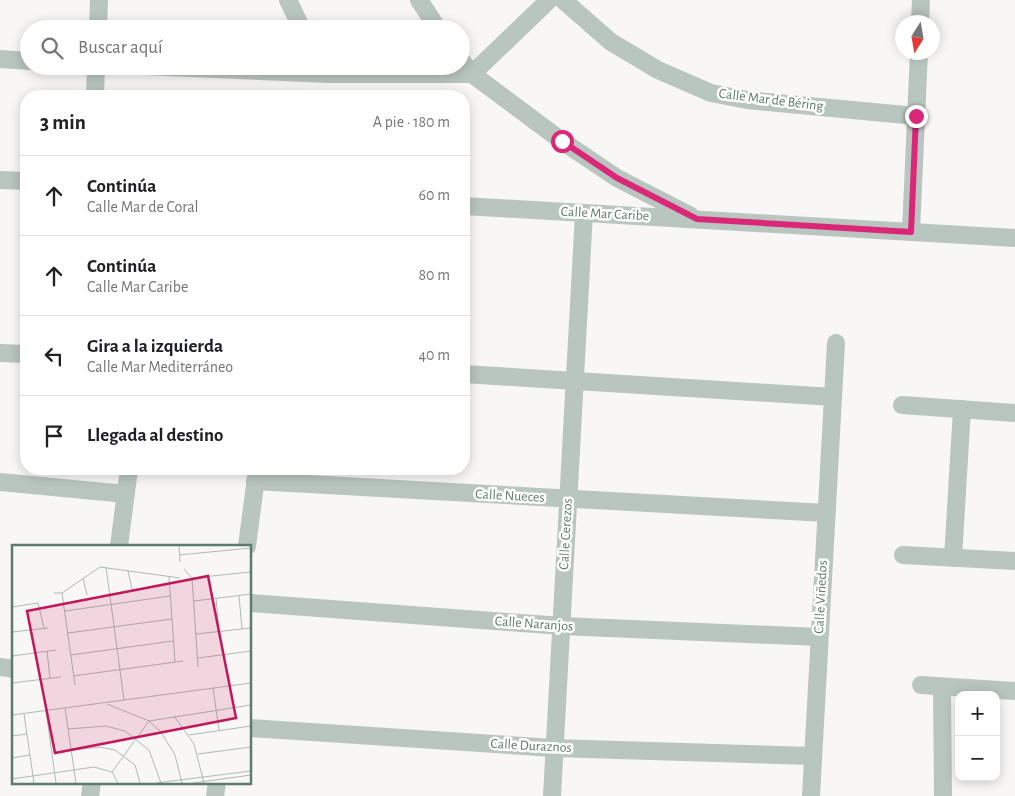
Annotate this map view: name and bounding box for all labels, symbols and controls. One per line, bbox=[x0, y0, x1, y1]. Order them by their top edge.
north arrow bbox=[895, 15, 940, 60]
search box bbox=[20, 20, 470, 75]
icon: search bbox=[38, 34, 66, 62]
text: Buscar aquí bbox=[78, 38, 163, 57]
street label: Calle Mar de Béring bbox=[718, 87, 824, 113]
route end bbox=[905, 105, 928, 128]
text: 3 min bbox=[40, 112, 86, 133]
text: A pie · 180 m bbox=[373, 114, 450, 130]
route start bbox=[551, 130, 574, 153]
text: Continúa bbox=[87, 177, 156, 196]
icon: ahead bbox=[40, 182, 68, 210]
text: 60 m bbox=[419, 187, 450, 203]
text: Calle Mar de Coral bbox=[87, 199, 199, 215]
street label: Calle Mar Caribe bbox=[560, 205, 650, 223]
text: Continúa bbox=[87, 257, 156, 276]
icon: ahead bbox=[40, 262, 68, 290]
text: 80 m bbox=[419, 267, 450, 283]
text: Calle Mar Caribe bbox=[87, 279, 188, 295]
text: Gira a la izquierda bbox=[87, 337, 223, 356]
icon: left bbox=[40, 342, 68, 370]
text: 40 m bbox=[418, 347, 450, 363]
text: Calle Mar Mediterráneo bbox=[87, 359, 233, 375]
icon: arrive bbox=[40, 422, 68, 450]
text: Llegada al destino bbox=[87, 426, 224, 445]
street label: Calle Nueces bbox=[475, 487, 545, 505]
street label: Calle Cerezos bbox=[557, 498, 575, 570]
inset map bbox=[12, 545, 251, 784]
street label: Calle Viñedos bbox=[812, 560, 830, 634]
street label: Calle Naranjos bbox=[494, 614, 574, 634]
map controls bbox=[955, 691, 1000, 781]
button: + bbox=[955, 691, 1000, 736]
button: − bbox=[955, 736, 1000, 781]
street label: Calle Duraznos bbox=[490, 737, 572, 755]

